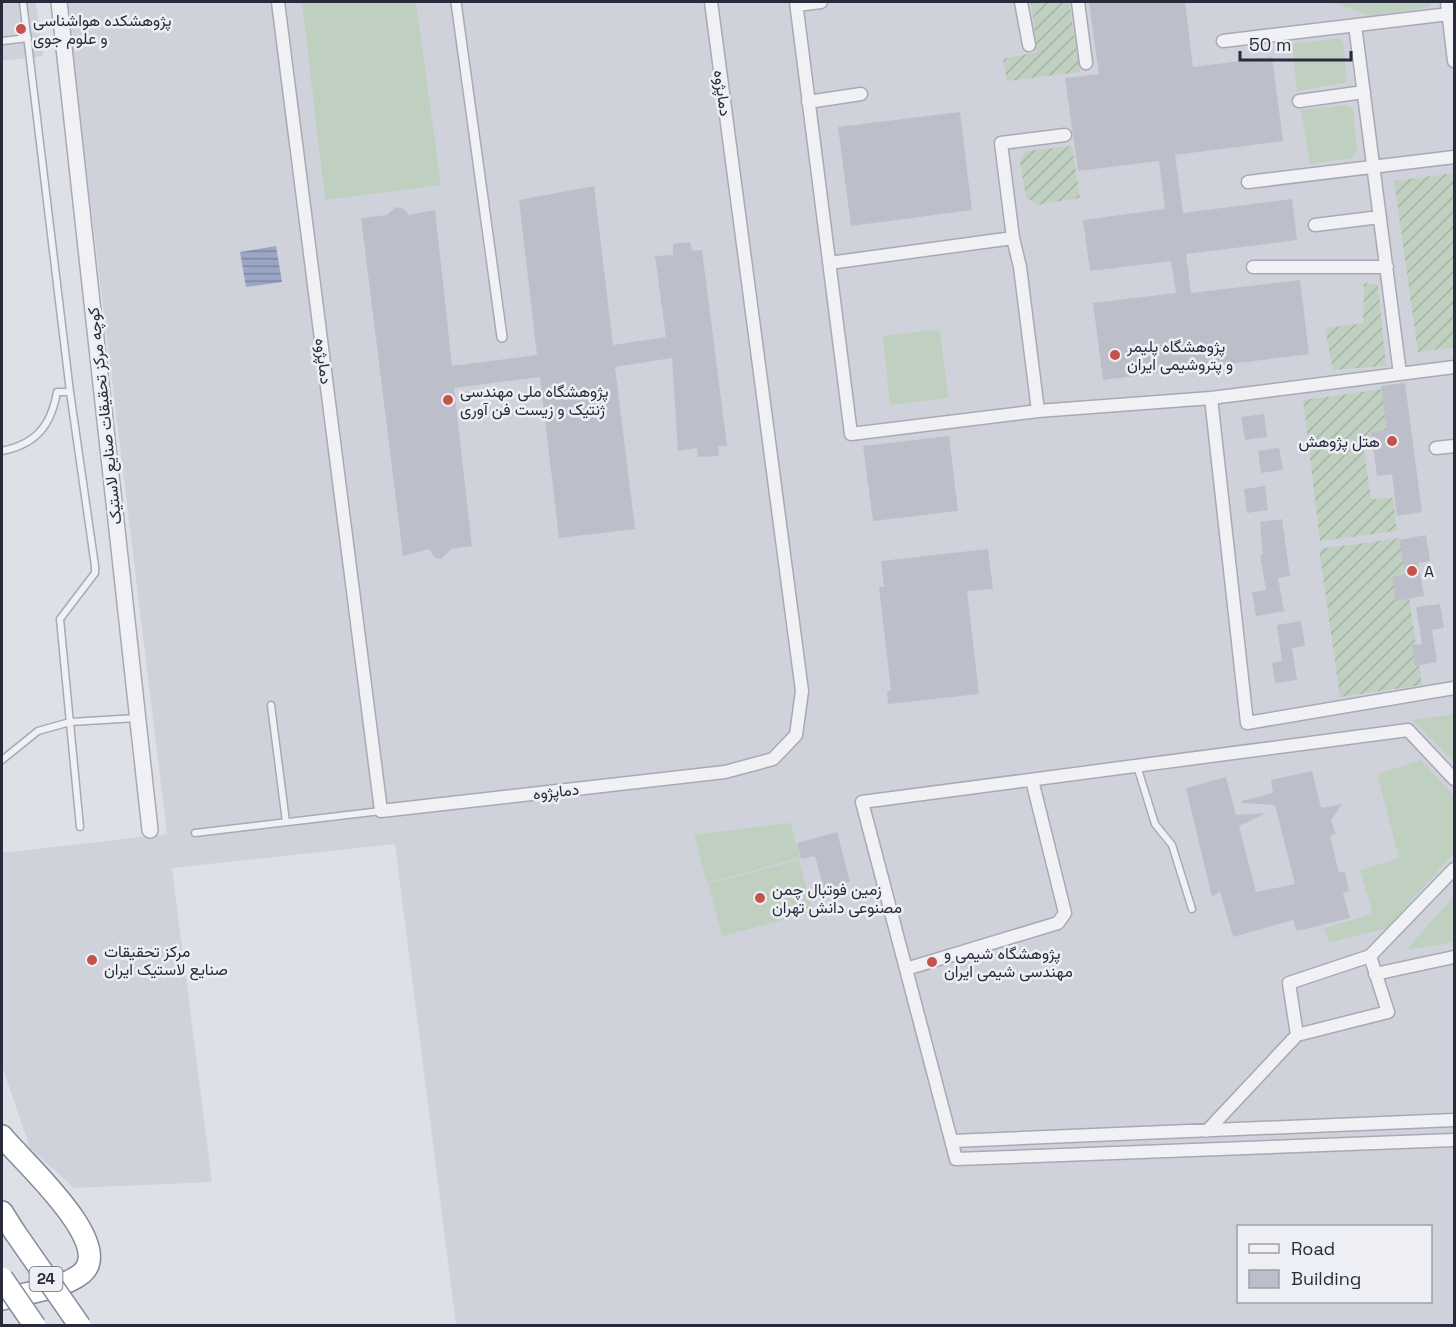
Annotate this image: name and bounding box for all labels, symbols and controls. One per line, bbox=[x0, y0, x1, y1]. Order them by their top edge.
place label: پژوهشکده هواشناسی و علوم جوی bbox=[33, 10, 172, 49]
marker: پژوهشکده هواشناسی و علوم جوی bbox=[14, 22, 28, 36]
scale bar bbox=[1240, 24, 1351, 62]
text: 50 m bbox=[1249, 33, 1291, 56]
street label: دماپژوه bbox=[708, 69, 736, 118]
street label: کوچه مرکز تحقیقات صنایع لاستیک bbox=[83, 306, 127, 526]
place label: پژوهشگاه پلیمر و پتروشیمی ایران bbox=[1126, 336, 1233, 376]
street label: دماپژوه bbox=[309, 337, 337, 386]
marker: پژوهشگاه پلیمر و پتروشیمی ایران bbox=[1108, 348, 1122, 362]
place label: پژوهشگاه ملی مهندسی ژنتیک و زیست فن آوری bbox=[460, 381, 609, 420]
marker: پژوهشگاه ملی مهندسی ژنتیک و زیست فن آوری bbox=[441, 393, 455, 407]
place label: هتل پژوهش bbox=[1298, 431, 1380, 453]
marker: هتل پژوهش bbox=[1385, 434, 1399, 448]
place label: A bbox=[1424, 561, 1434, 582]
marker: A bbox=[1405, 564, 1419, 578]
street label: دماپژوه bbox=[532, 779, 580, 805]
place label: زمین فوتبال چمن مصنوعی دانش تهران bbox=[772, 879, 902, 918]
marker: زمین فوتبال چمن مصنوعی دانش تهران bbox=[753, 891, 767, 905]
place label: مرکز تحقیقات صنایع لاستیک ایران bbox=[104, 941, 228, 981]
place label: پژوهشگاه شیمی و مهندسی شیمی ایران bbox=[944, 943, 1073, 982]
marker: مرکز تحقیقات صنایع لاستیک ایران bbox=[85, 953, 99, 967]
marker: پژوهشگاه شیمی و مهندسی شیمی ایران bbox=[925, 955, 939, 969]
legend bbox=[1237, 1225, 1432, 1303]
text: Road bbox=[1291, 1237, 1335, 1260]
road number: 24 bbox=[30, 1267, 63, 1291]
text: Building bbox=[1291, 1267, 1361, 1290]

